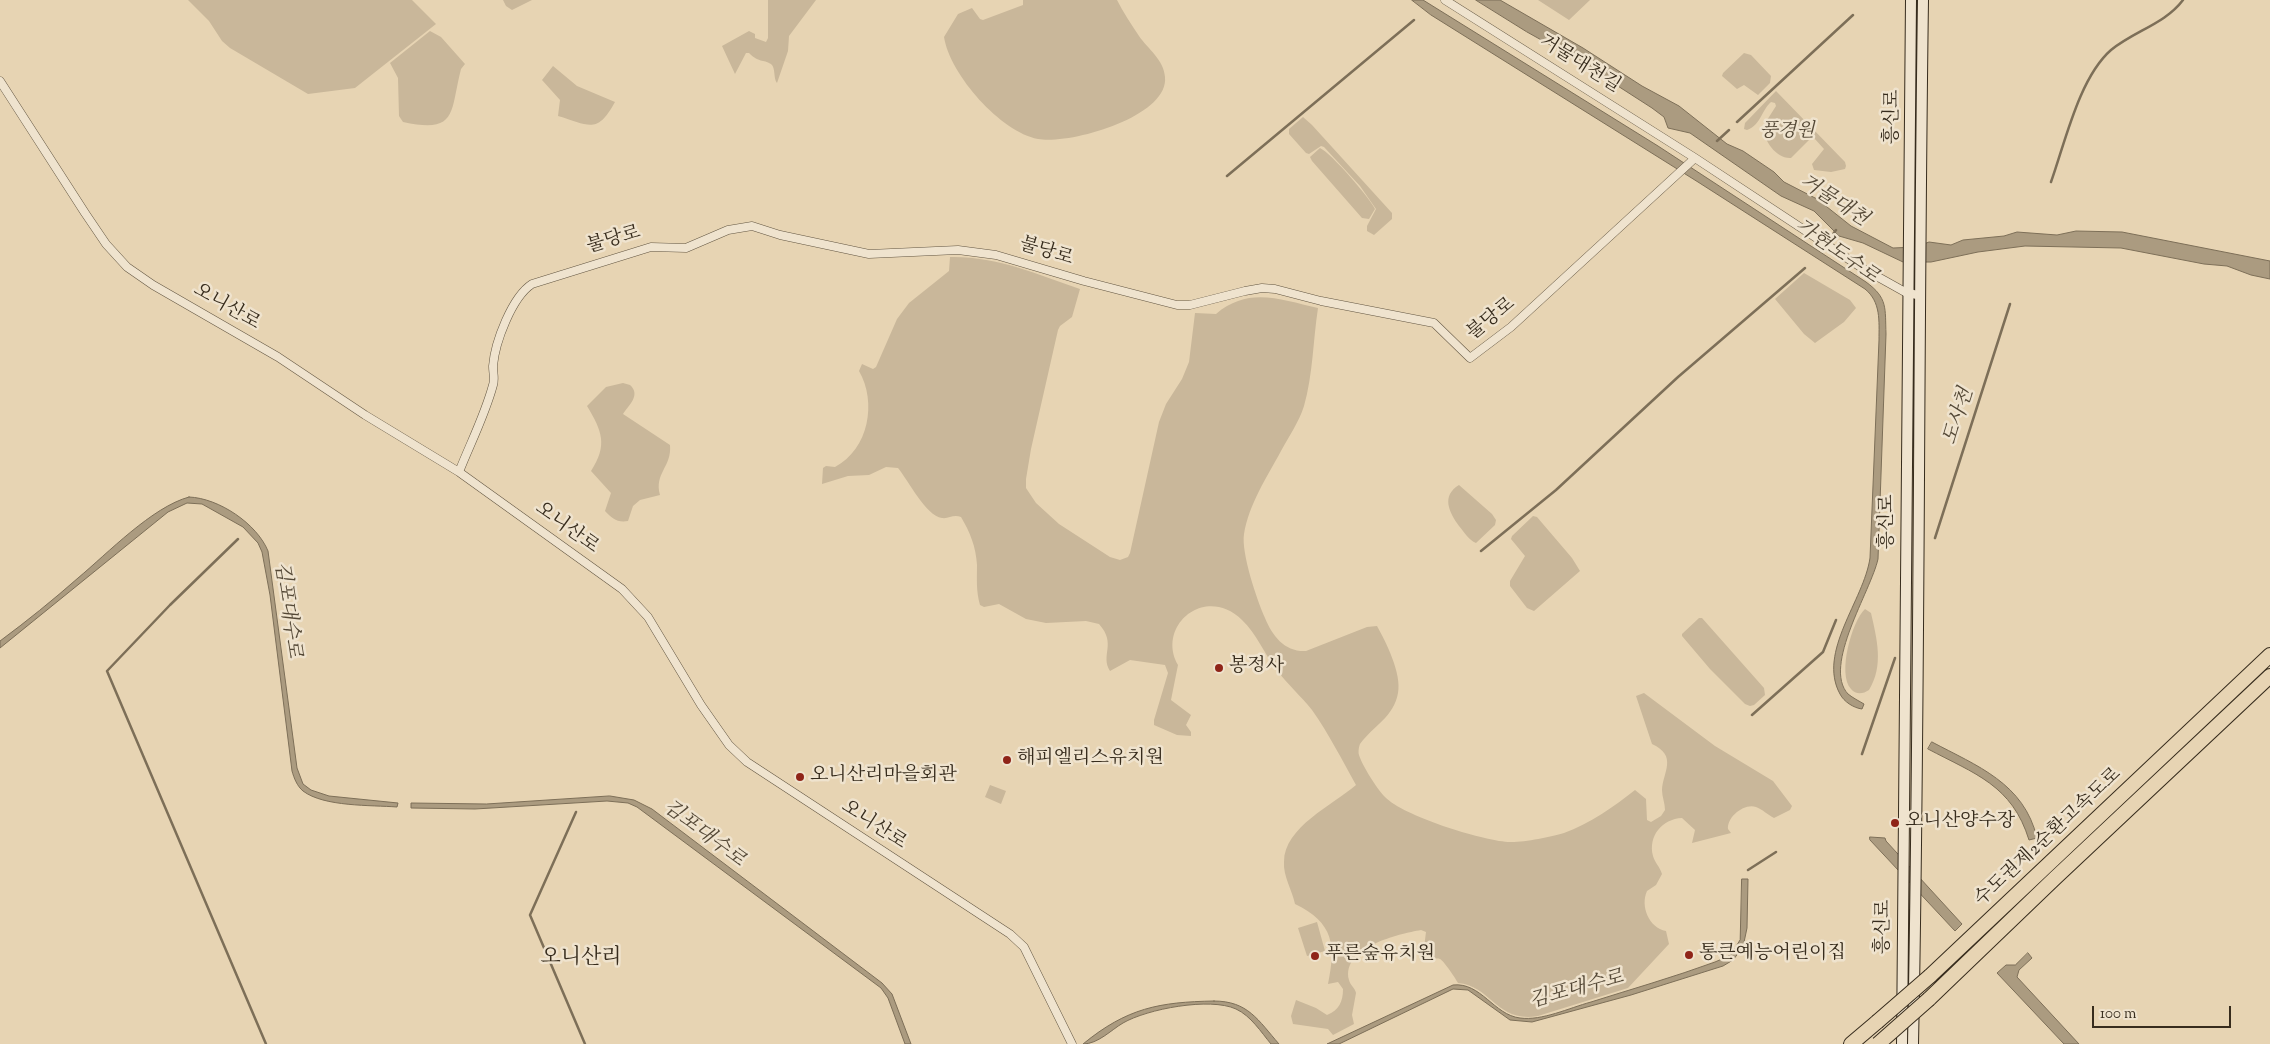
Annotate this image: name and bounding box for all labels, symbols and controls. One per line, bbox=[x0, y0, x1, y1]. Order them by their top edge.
street label: 거물대천길 bbox=[1534, 31, 1624, 99]
street label: 흥신로 bbox=[1882, 89, 1906, 145]
park label: 풍경원 bbox=[1759, 122, 1815, 144]
water label: 거물대천 bbox=[1794, 171, 1872, 233]
water label: 가현도수로 bbox=[1790, 215, 1882, 291]
street label: 불당로 bbox=[584, 222, 644, 260]
street label: 불당로 bbox=[1016, 234, 1076, 272]
street label: 오니산로 bbox=[189, 280, 263, 336]
street label: 불당로 bbox=[1463, 294, 1521, 346]
water label: 도사천 bbox=[1940, 386, 1980, 448]
street label: 흥신로 bbox=[1878, 494, 1900, 550]
street label: 오니산로 bbox=[530, 498, 602, 560]
water label: 김포대수로 bbox=[267, 561, 305, 659]
place label: 봉정사 bbox=[1229, 657, 1284, 679]
marker: 봉정사 bbox=[1213, 662, 1225, 674]
place label: 해피엘리스유치원 bbox=[1017, 749, 1164, 771]
marker: 해피엘리스유치원 bbox=[1001, 754, 1013, 766]
street label: 수도권제2순환고속도로 bbox=[1971, 764, 2127, 912]
place label: 오니산리마을회관 bbox=[810, 766, 957, 788]
marker: 오니산리마을회관 bbox=[794, 771, 806, 783]
water label: 김포대수로 bbox=[657, 796, 749, 874]
street label: 오니산로 bbox=[836, 796, 910, 856]
place label: 오니산양수장 bbox=[1905, 812, 2015, 834]
marker: 오니산양수장 bbox=[1889, 817, 1901, 829]
street label: 흥신로 bbox=[1873, 899, 1897, 955]
place label: 통큰예능어린이집 bbox=[1699, 944, 1846, 966]
place label: 푸른숲유치원 bbox=[1325, 945, 1435, 967]
district label: 오니산리 bbox=[540, 946, 622, 972]
marker: 통큰예능어린이집 bbox=[1683, 949, 1695, 961]
marker: 푸른숲유치원 bbox=[1309, 950, 1321, 962]
water label: 김포대수로 bbox=[1527, 967, 1627, 1015]
scale bar bbox=[2095, 996, 2234, 1028]
text: 100 m bbox=[2100, 1004, 2136, 1025]

